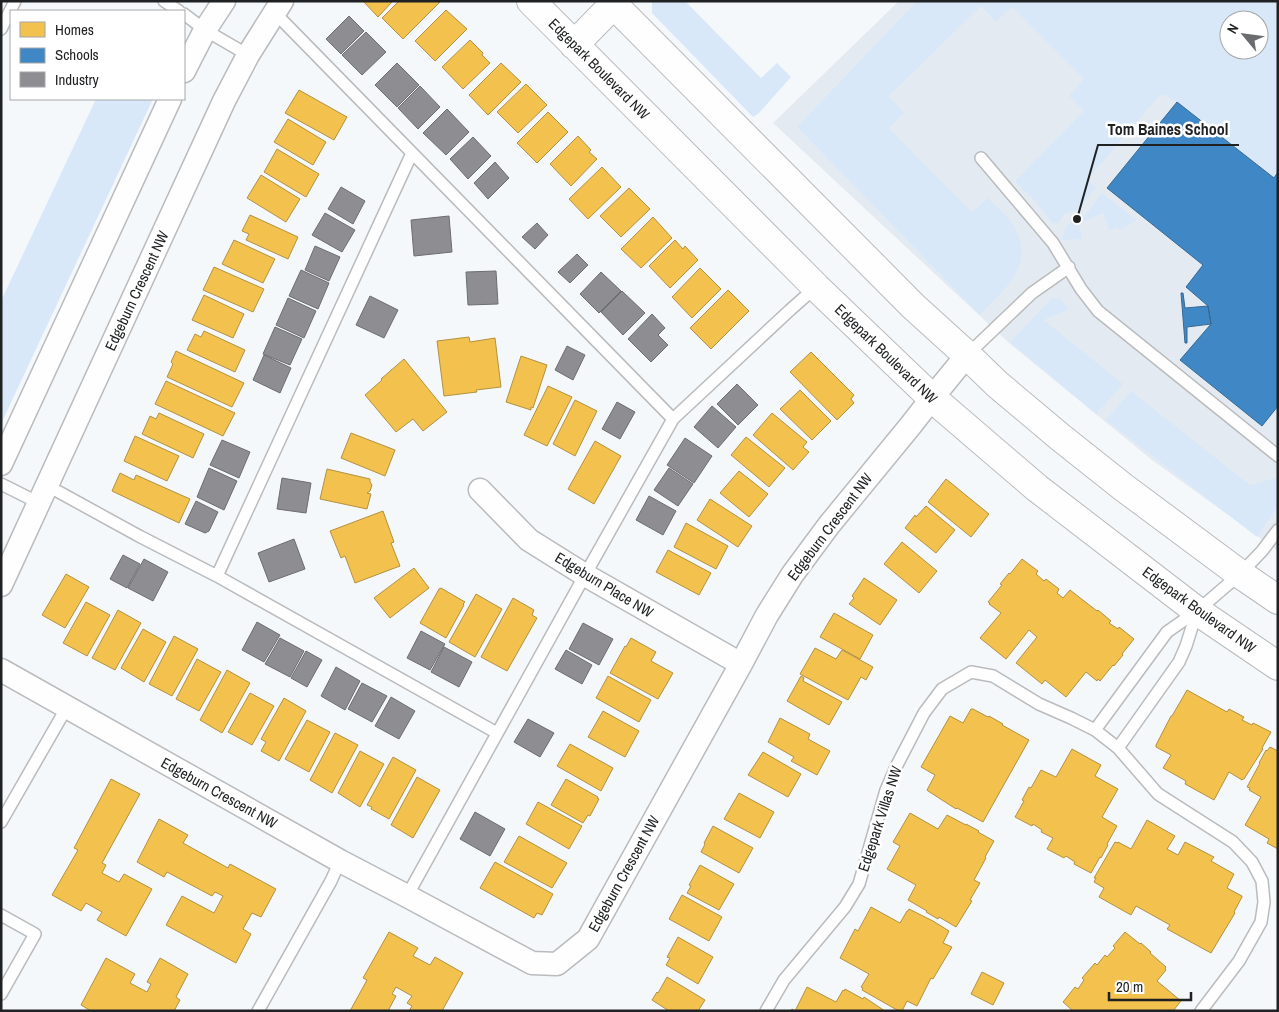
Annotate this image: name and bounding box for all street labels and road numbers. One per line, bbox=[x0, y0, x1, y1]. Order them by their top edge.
street label: Edgepark Boulevard NW bbox=[544, 13, 655, 124]
street label: Edgeburn Crescent NW bbox=[100, 227, 174, 354]
street label: Edgepark Boulevard NW bbox=[830, 299, 943, 408]
street label: Edgeburn Crescent NW bbox=[782, 468, 877, 585]
street label: Edgeburn Place NW bbox=[551, 547, 658, 622]
street label: Edgepark Boulevard NW bbox=[1138, 561, 1261, 658]
street label: Edgeburn Crescent NW bbox=[157, 752, 281, 833]
street label: Edgepark Villas NW bbox=[853, 763, 907, 874]
street label: Edgeburn Crescent NW bbox=[583, 812, 664, 936]

